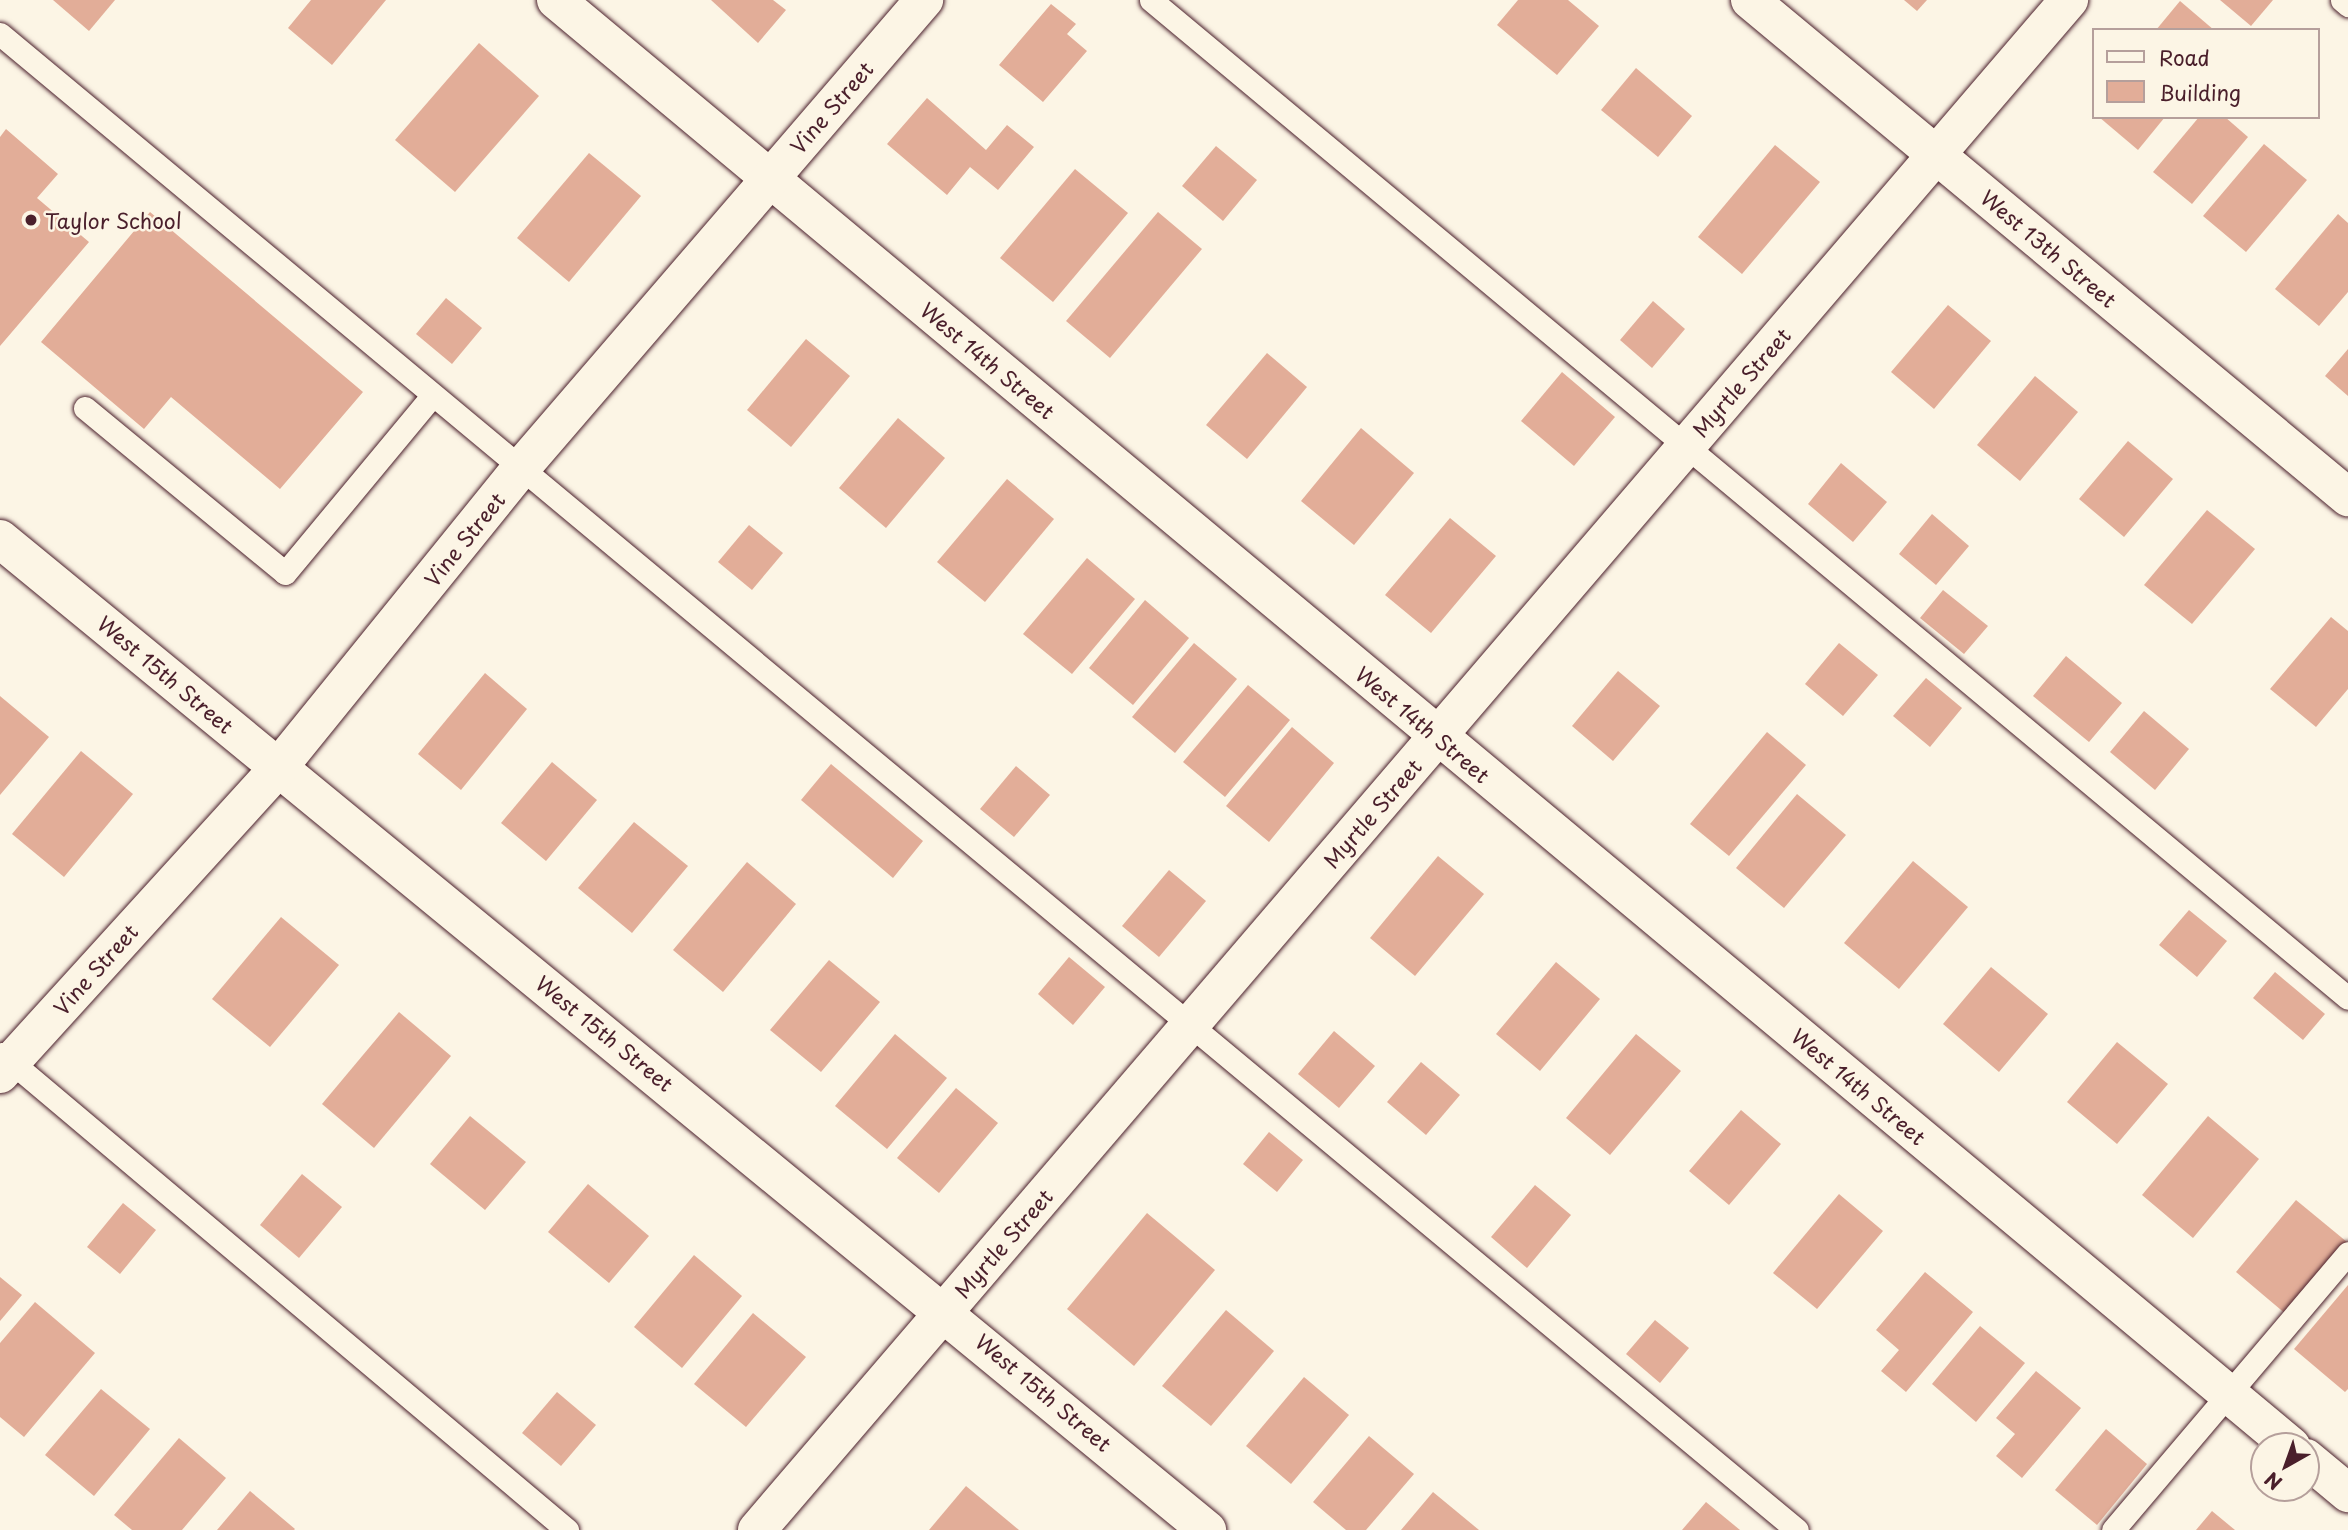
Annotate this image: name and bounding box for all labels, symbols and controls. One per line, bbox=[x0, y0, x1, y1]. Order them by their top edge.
legend bbox=[2092, 28, 2320, 119]
text: Road bbox=[2159, 41, 2210, 73]
street label: Vine Street bbox=[784, 56, 878, 158]
text: Building bbox=[2159, 76, 2241, 108]
street label: West 13th Street bbox=[1976, 184, 2122, 312]
place label: Taylor School bbox=[45, 207, 182, 233]
marker: Taylor School bbox=[23, 212, 39, 228]
street label: West 14th Street bbox=[915, 296, 1061, 424]
street label: Myrtle Street bbox=[1687, 322, 1795, 442]
street label: Vine Street bbox=[418, 487, 510, 591]
street label: West 15th Street bbox=[93, 610, 239, 738]
street label: West 14th Street bbox=[1350, 660, 1496, 788]
street label: Myrtle Street bbox=[1318, 753, 1426, 873]
street label: Vine Street bbox=[48, 918, 142, 1020]
street label: West 15th Street bbox=[531, 970, 679, 1096]
street label: West 14th Street bbox=[1786, 1022, 1932, 1150]
street label: Myrtle Street bbox=[949, 1183, 1057, 1303]
street label: West 15th Street bbox=[971, 1328, 1117, 1456]
north arrow bbox=[2250, 1432, 2320, 1502]
text: N bbox=[2258, 1466, 2288, 1497]

